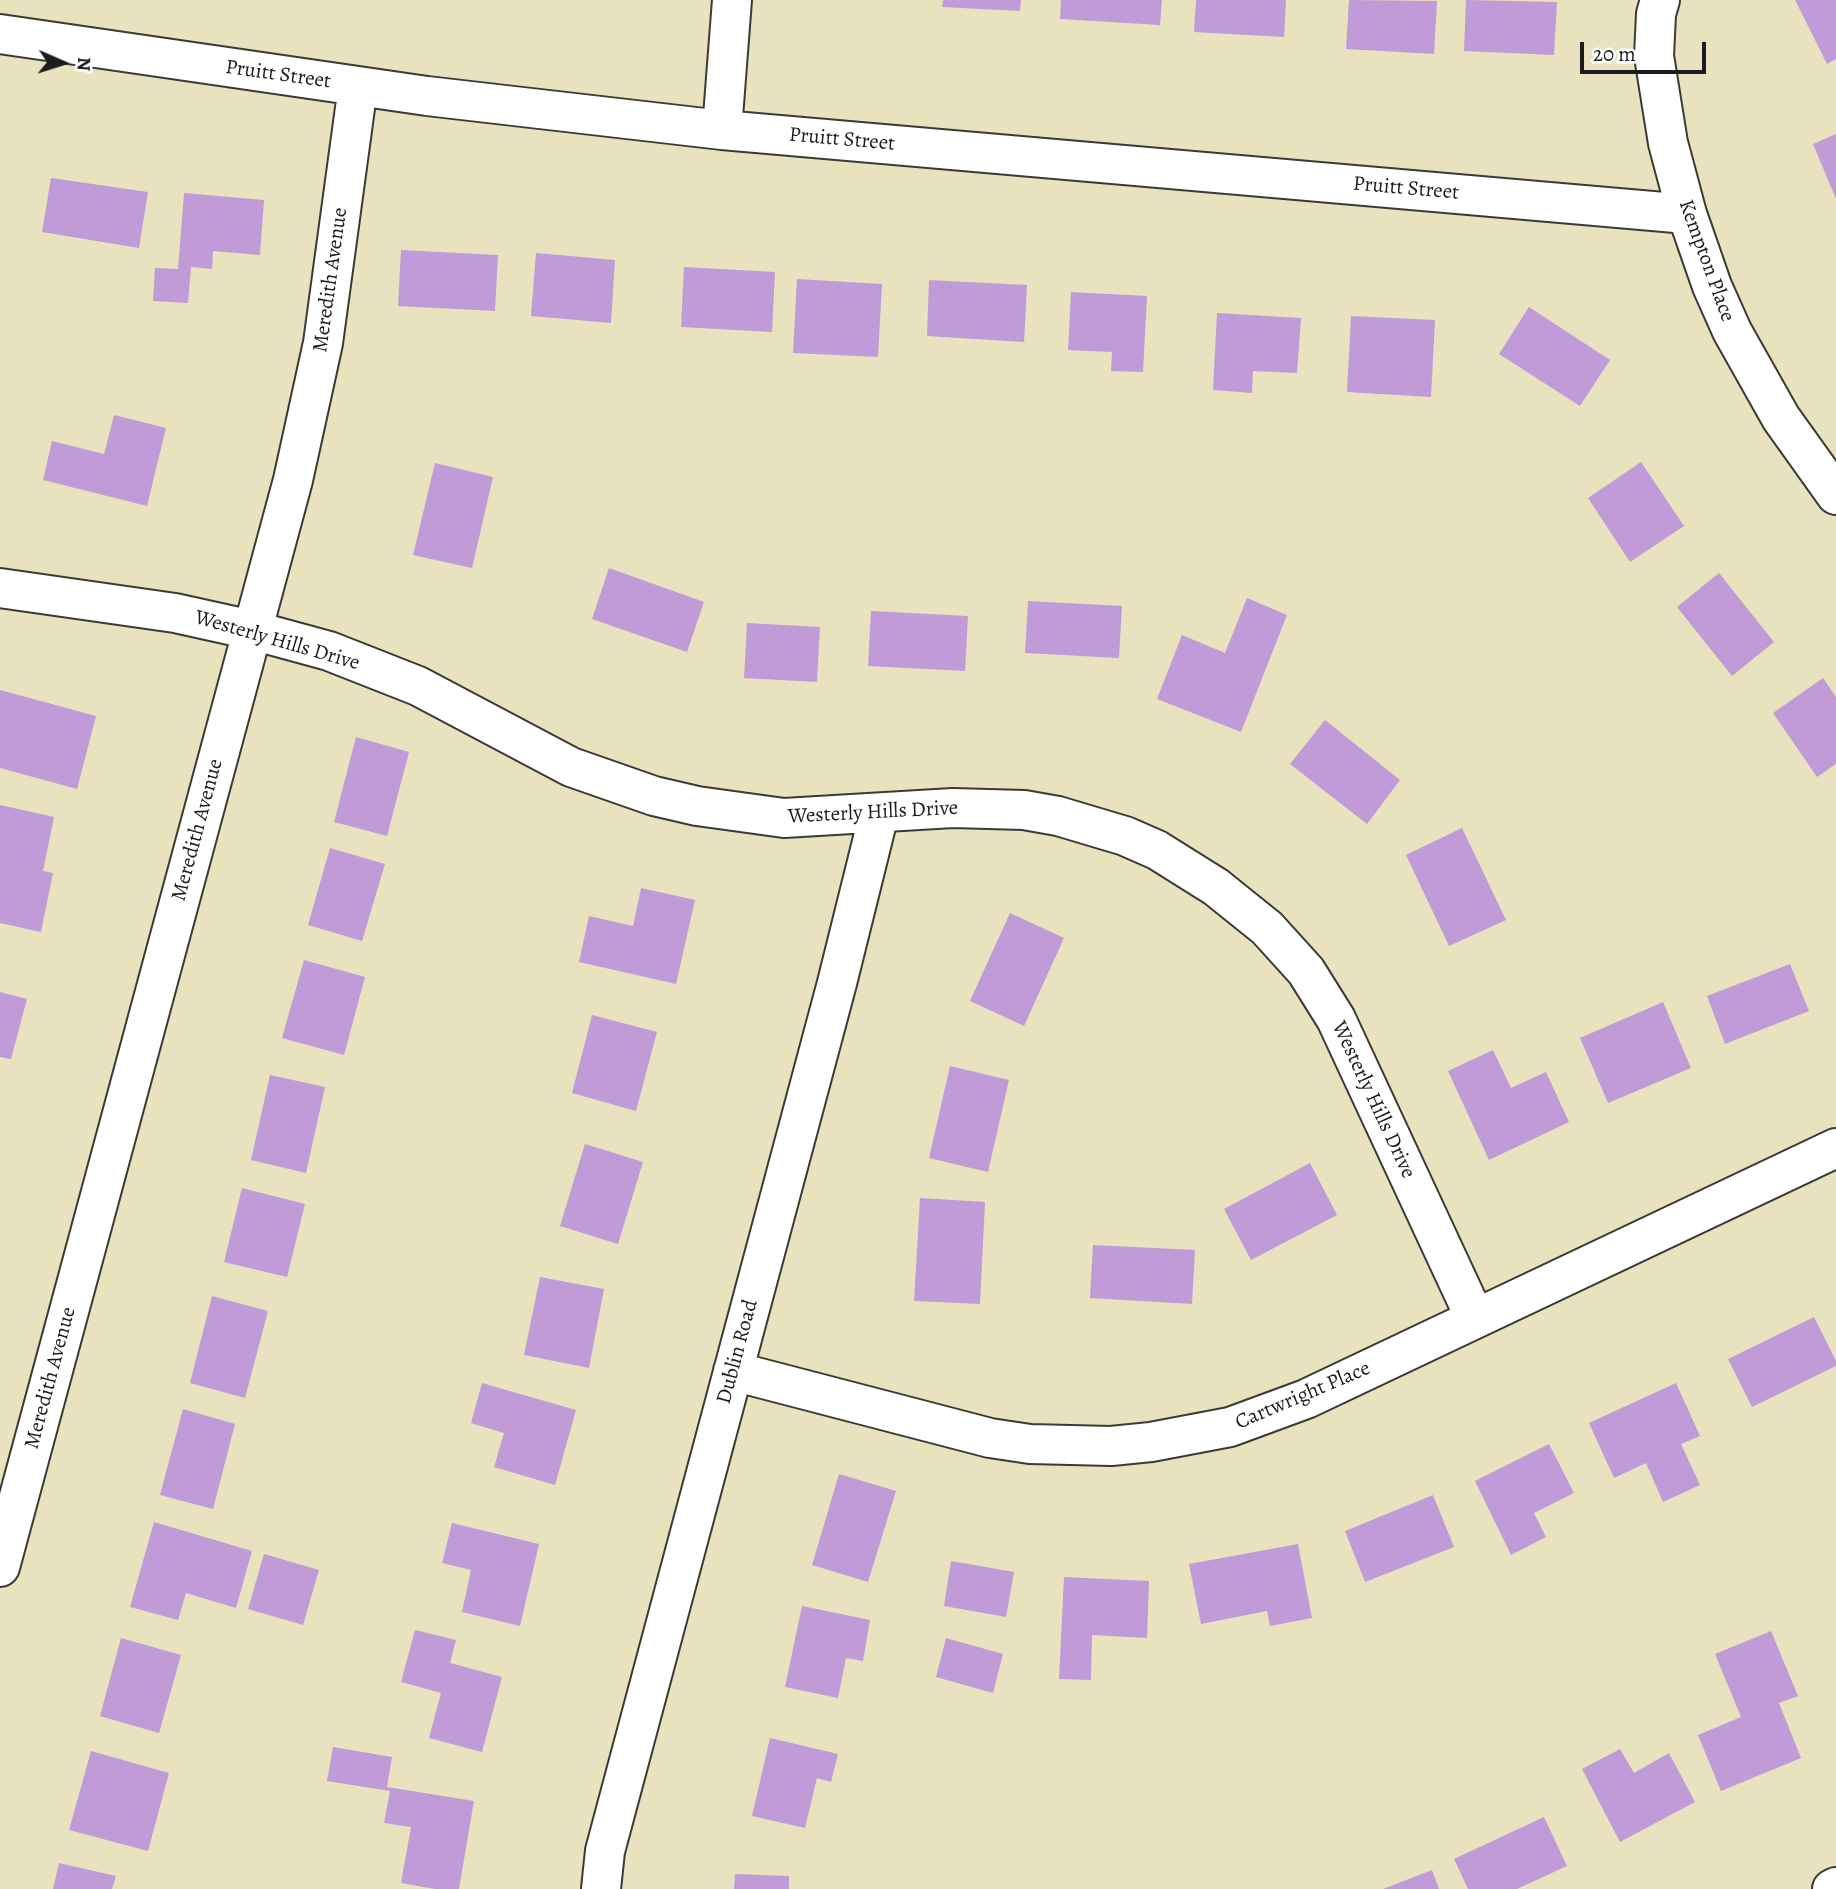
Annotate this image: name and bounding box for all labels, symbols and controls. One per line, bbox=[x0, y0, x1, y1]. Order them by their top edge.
north arrow bbox=[28, 28, 98, 98]
scale bar bbox=[1584, 28, 1710, 72]
text: 20 m bbox=[1593, 40, 1636, 68]
street label: Pruitt Street bbox=[224, 55, 332, 95]
text: N bbox=[71, 57, 97, 72]
street label: Pruitt Street bbox=[788, 123, 896, 157]
street label: Pruitt Street bbox=[1352, 172, 1460, 206]
street label: Kempton Place bbox=[1672, 197, 1740, 325]
street label: Meredith Avenue bbox=[308, 206, 354, 354]
street label: Westerly Hills Drive bbox=[192, 605, 362, 677]
street label: Meredith Avenue bbox=[167, 756, 229, 904]
street label: Westerly Hills Drive bbox=[787, 796, 959, 830]
street label: Westerly Hills Drive bbox=[1326, 1017, 1420, 1183]
street label: Dublin Road bbox=[712, 1297, 764, 1407]
street label: Meredith Avenue bbox=[20, 1304, 82, 1452]
street label: Cartwright Place bbox=[1232, 1356, 1374, 1436]

